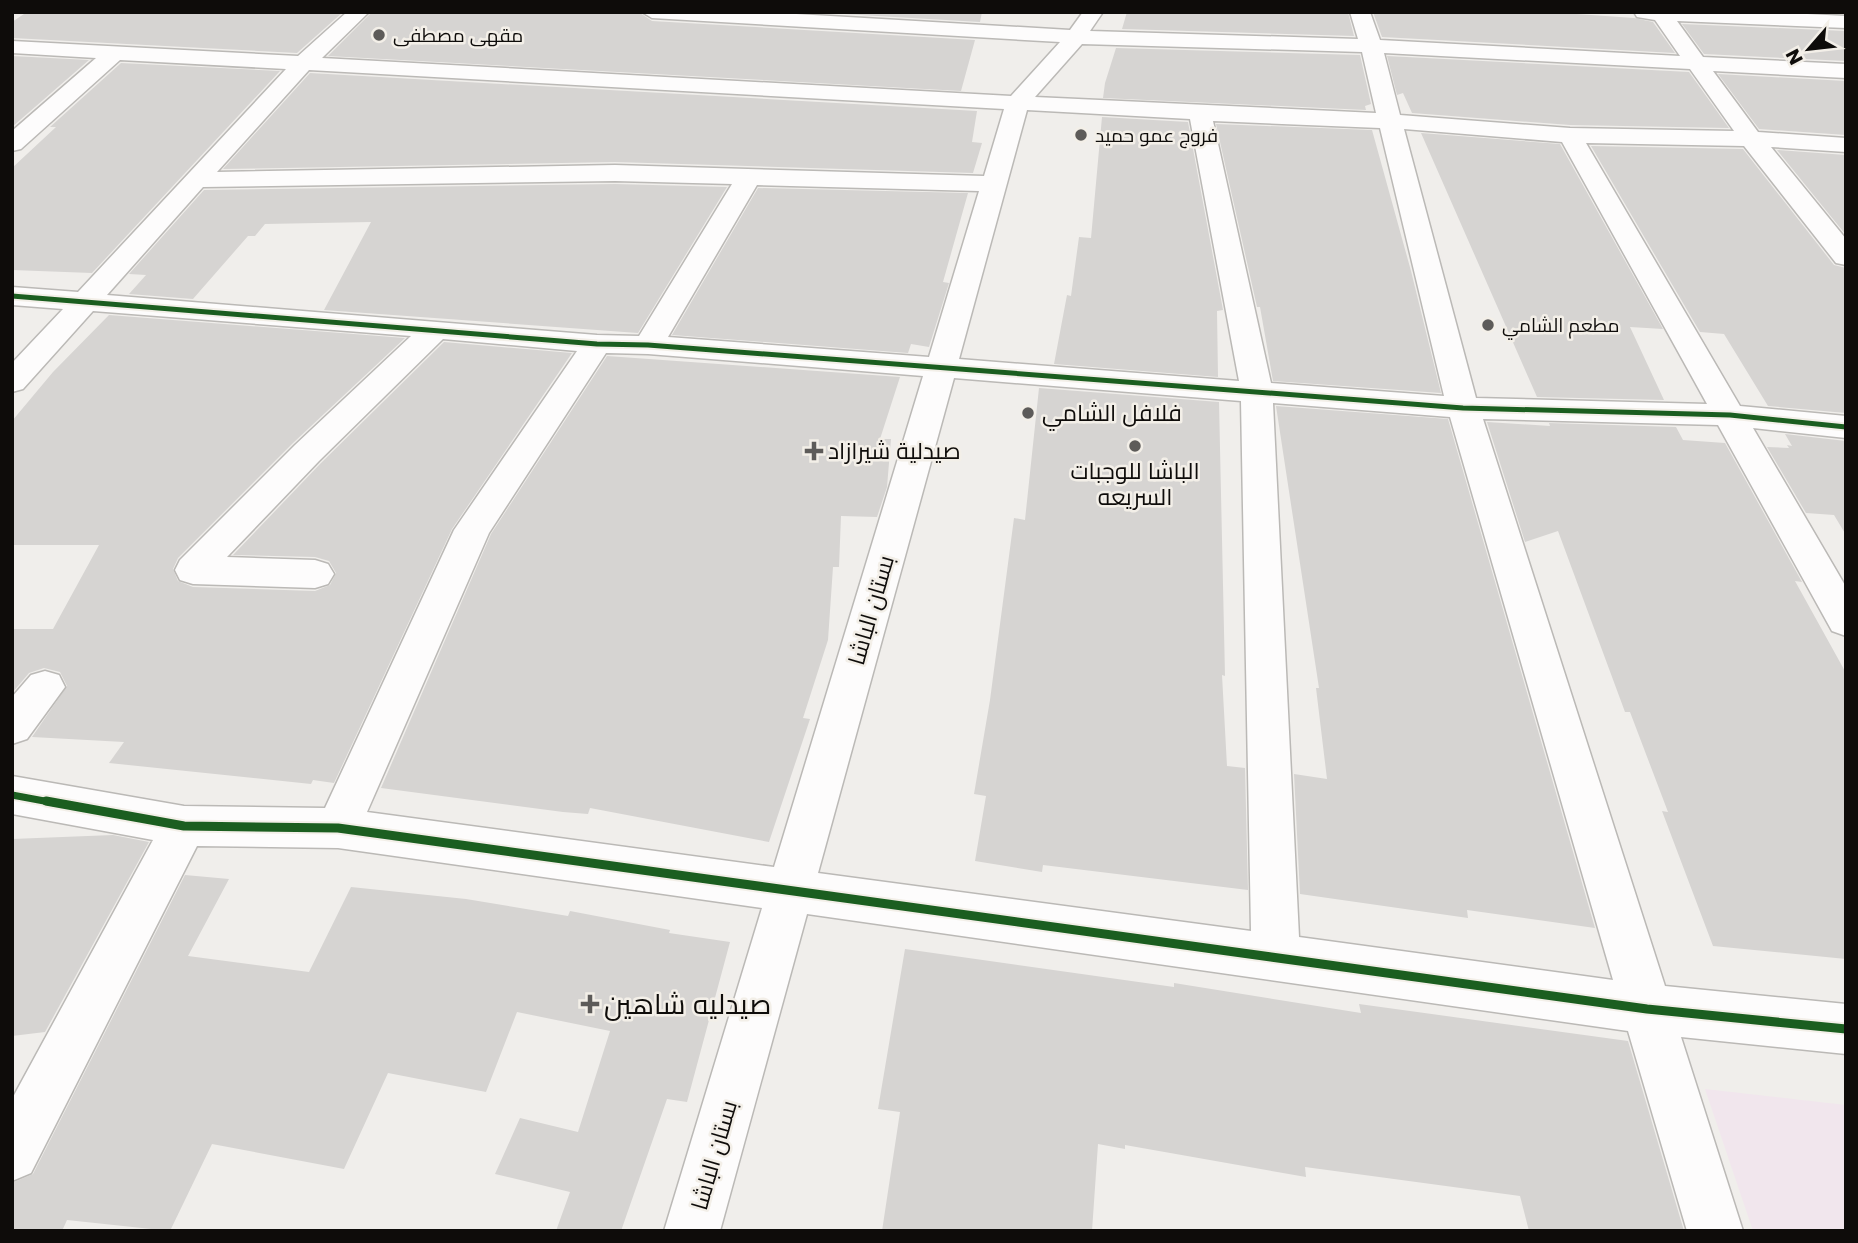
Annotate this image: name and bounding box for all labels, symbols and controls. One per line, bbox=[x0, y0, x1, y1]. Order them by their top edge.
north arrow bbox=[1774, 14, 1844, 84]
place label: مقهى مصطفى bbox=[393, 22, 523, 49]
marker: مقهى مصطفى bbox=[371, 27, 387, 43]
text: N bbox=[1779, 44, 1810, 69]
place label: فروج عمو حميد bbox=[1095, 122, 1218, 149]
marker: فروج عمو حميد bbox=[1073, 127, 1089, 143]
place label: مطعم الشامي bbox=[1502, 312, 1619, 340]
marker: مطعم الشامي bbox=[1480, 317, 1496, 333]
place label: فلافل الشامي bbox=[1042, 397, 1182, 431]
marker: فلافل الشامي bbox=[1020, 405, 1036, 421]
place label: صيدلية شيرازاد bbox=[828, 435, 961, 467]
marker: الباشا للوجبات السريعه bbox=[1127, 438, 1143, 454]
marker: صيدلية شيرازاد bbox=[806, 443, 822, 459]
place label: الباشا للوجبات السريعه bbox=[1070, 455, 1200, 513]
street label: بستان الباشا bbox=[840, 551, 902, 669]
place label: صيدليه شاهين bbox=[604, 985, 771, 1024]
marker: صيدليه شاهين bbox=[582, 996, 598, 1012]
street label: بستان الباشا bbox=[683, 1096, 745, 1214]

